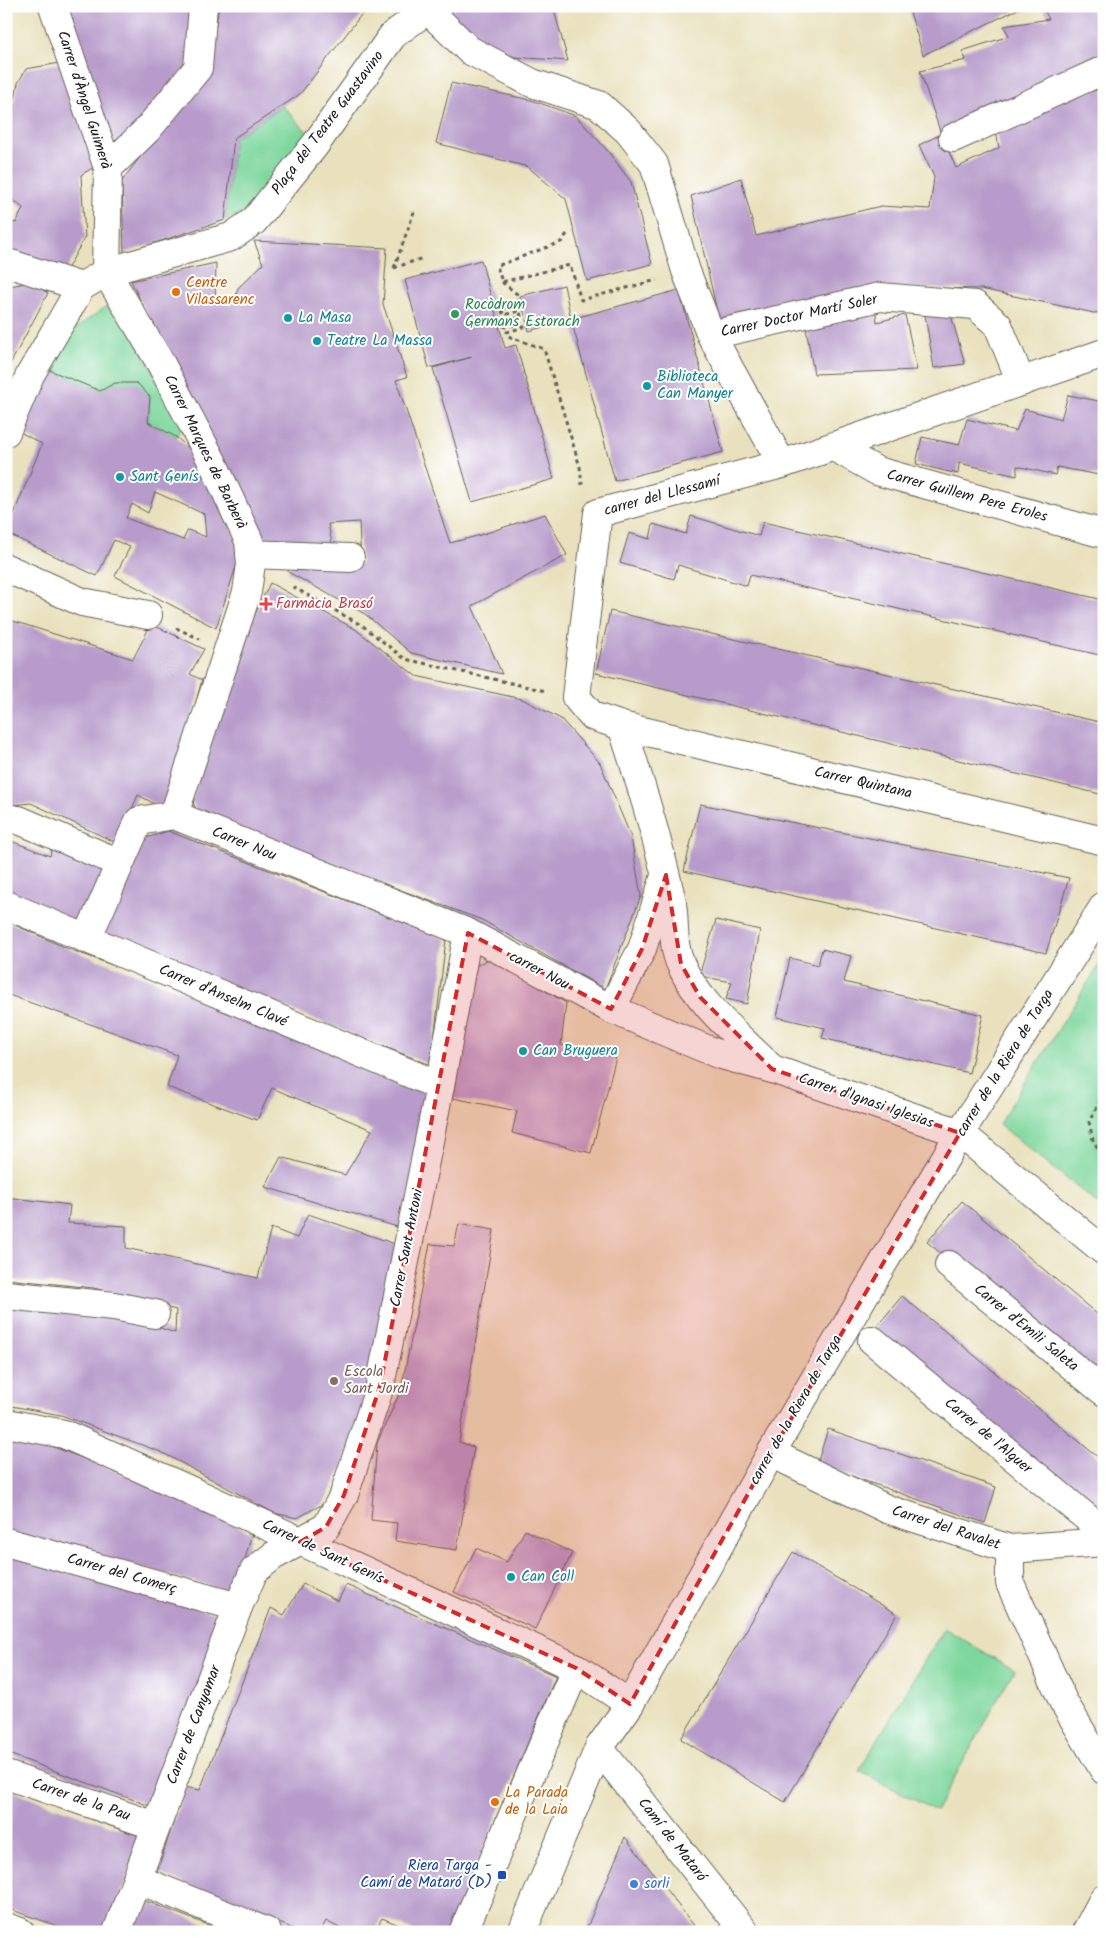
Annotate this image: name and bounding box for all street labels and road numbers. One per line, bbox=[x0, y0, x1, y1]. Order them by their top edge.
street label: Carrer d'Àngel Guimerà bbox=[50, 27, 118, 173]
street label: Plaça del Teatre Guastavino bbox=[266, 46, 390, 200]
street label: Carrer Doctor Martí Soler bbox=[718, 287, 881, 344]
street label: Carrer Marques de Barberà bbox=[157, 371, 253, 533]
street label: Carrer Guillem Pere Eroles bbox=[884, 463, 1051, 529]
street label: carrer del Llessamí bbox=[601, 468, 725, 523]
street label: Carrer Quintana bbox=[812, 760, 914, 806]
street label: Carrer Nou bbox=[208, 820, 280, 868]
street label: carrer Nou bbox=[504, 945, 574, 997]
street label: Carrer d'Anselm Clavé bbox=[155, 958, 292, 1035]
street label: carrer de la Riera de Targa bbox=[950, 985, 1060, 1141]
street label: Carrer d'Ignasi Iglesias bbox=[795, 1067, 937, 1136]
street label: Carrer Sant Antoni bbox=[384, 1186, 430, 1309]
street label: Carrer d'Emili Saleta bbox=[968, 1278, 1084, 1378]
street label: carrer de la Riera de Targa bbox=[743, 1330, 849, 1490]
street label: Carrer de l'Alguer bbox=[939, 1392, 1038, 1481]
street label: Carrer del Ravalet bbox=[889, 1499, 1004, 1557]
street label: Carrer de Sant Genís bbox=[258, 1513, 389, 1591]
street label: Carrer del Comerç bbox=[64, 1547, 180, 1601]
street label: Carrer de Canyamar bbox=[160, 1661, 228, 1788]
street label: Carrer de la Pau bbox=[28, 1772, 134, 1828]
street label: Camí de Mataró bbox=[631, 1793, 713, 1888]

